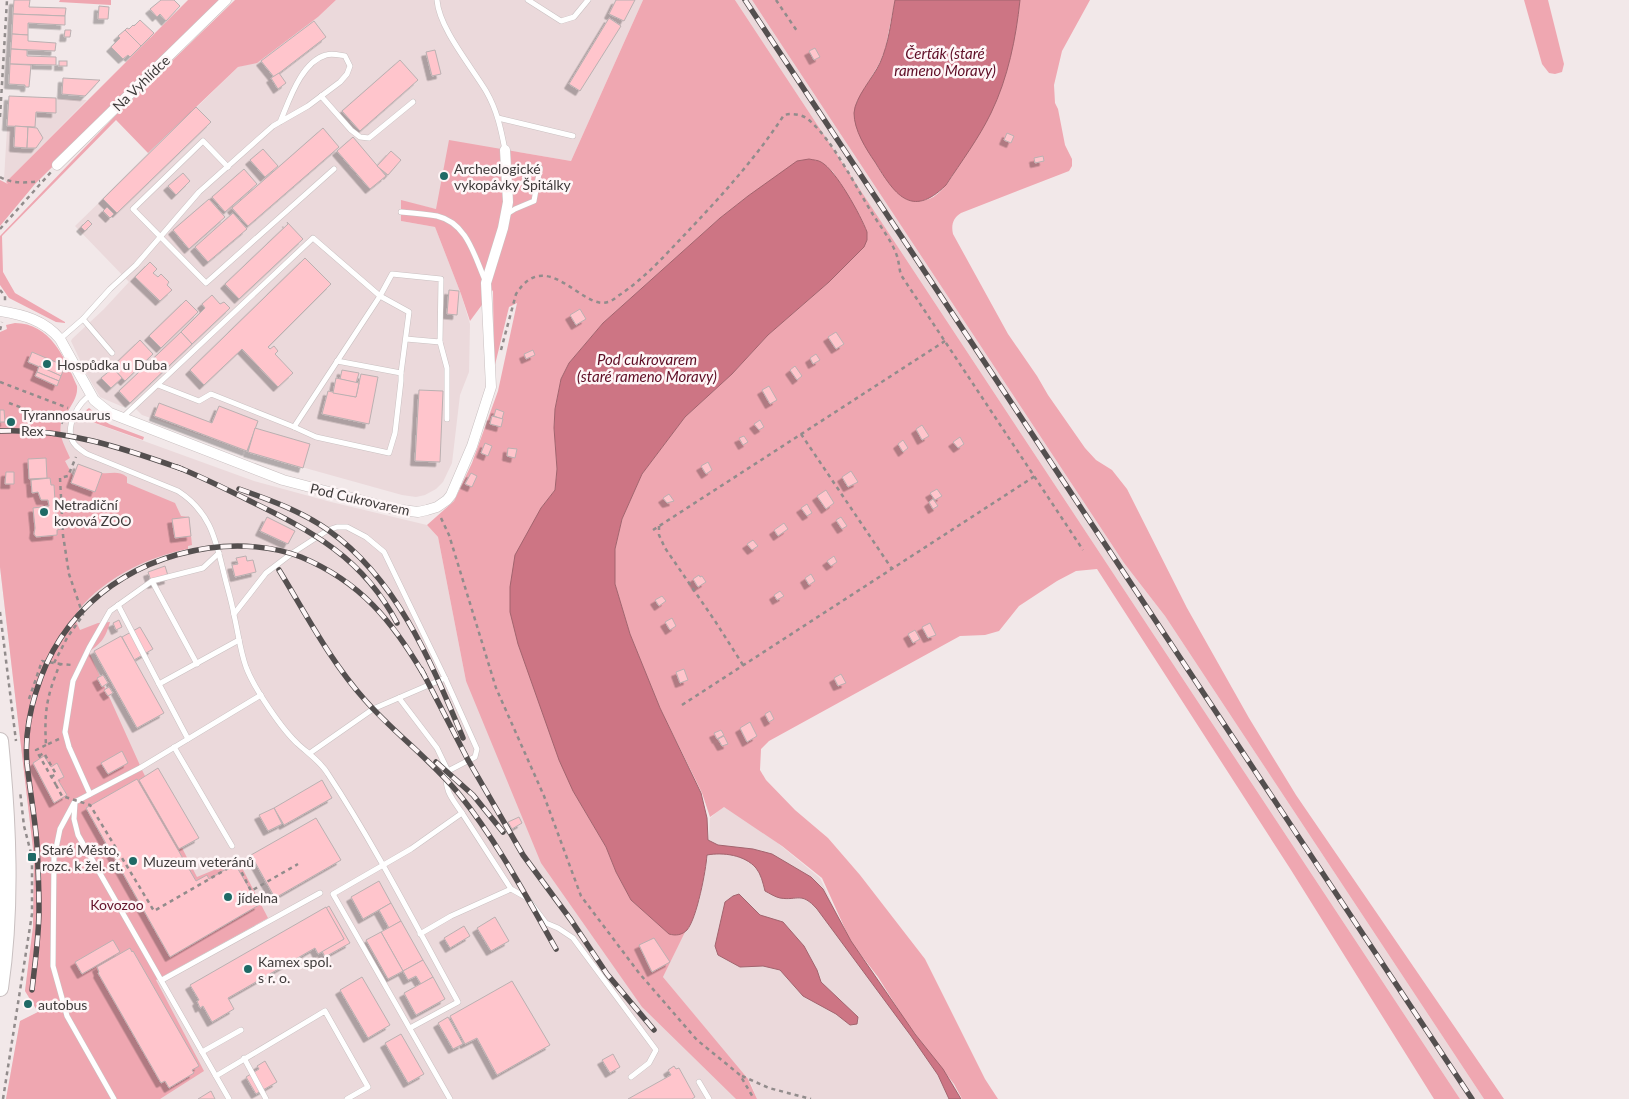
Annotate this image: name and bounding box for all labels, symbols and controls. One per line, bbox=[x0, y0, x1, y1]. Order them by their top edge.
water label: Čerťák (staré rameno Moravy) bbox=[894, 44, 996, 79]
street label: Na Vyhlídce bbox=[109, 51, 173, 115]
place label: Archeologické vykopávky Špitálky bbox=[454, 160, 572, 193]
marker: Archeologické vykopávky Špitálky bbox=[438, 170, 450, 182]
water label: Pod cukrovarem (staré rameno Moravy) bbox=[577, 350, 717, 385]
place label: Hospůdka u Duba bbox=[57, 356, 167, 373]
marker: Hospůdka u Duba bbox=[41, 358, 53, 370]
place label: Tyrannosaurus Rex bbox=[21, 406, 111, 439]
marker: Tyrannosaurus Rex bbox=[5, 416, 17, 428]
street label: Pod Cukrovarem bbox=[308, 479, 412, 519]
place label: Netradiční kovová ZOO bbox=[54, 496, 131, 529]
marker: Netradiční kovová ZOO bbox=[38, 506, 50, 518]
place label: Staré Město, rozc. k žel. st. bbox=[42, 841, 123, 874]
marker: Staré Město, rozc. k žel. st. bbox=[26, 851, 38, 863]
place label: Muzeum veteránů bbox=[143, 853, 254, 870]
marker: Muzeum veteránů bbox=[127, 855, 139, 867]
place label: jídelna bbox=[237, 889, 278, 906]
marker: jídelna bbox=[222, 891, 234, 903]
park label: Kovozoo bbox=[90, 896, 144, 913]
place label: Kamex spol. s r. o. bbox=[258, 953, 332, 986]
marker: Kamex spol. s r. o. bbox=[242, 963, 254, 975]
place label: autobus bbox=[38, 996, 87, 1013]
marker: autobus bbox=[22, 998, 34, 1010]

